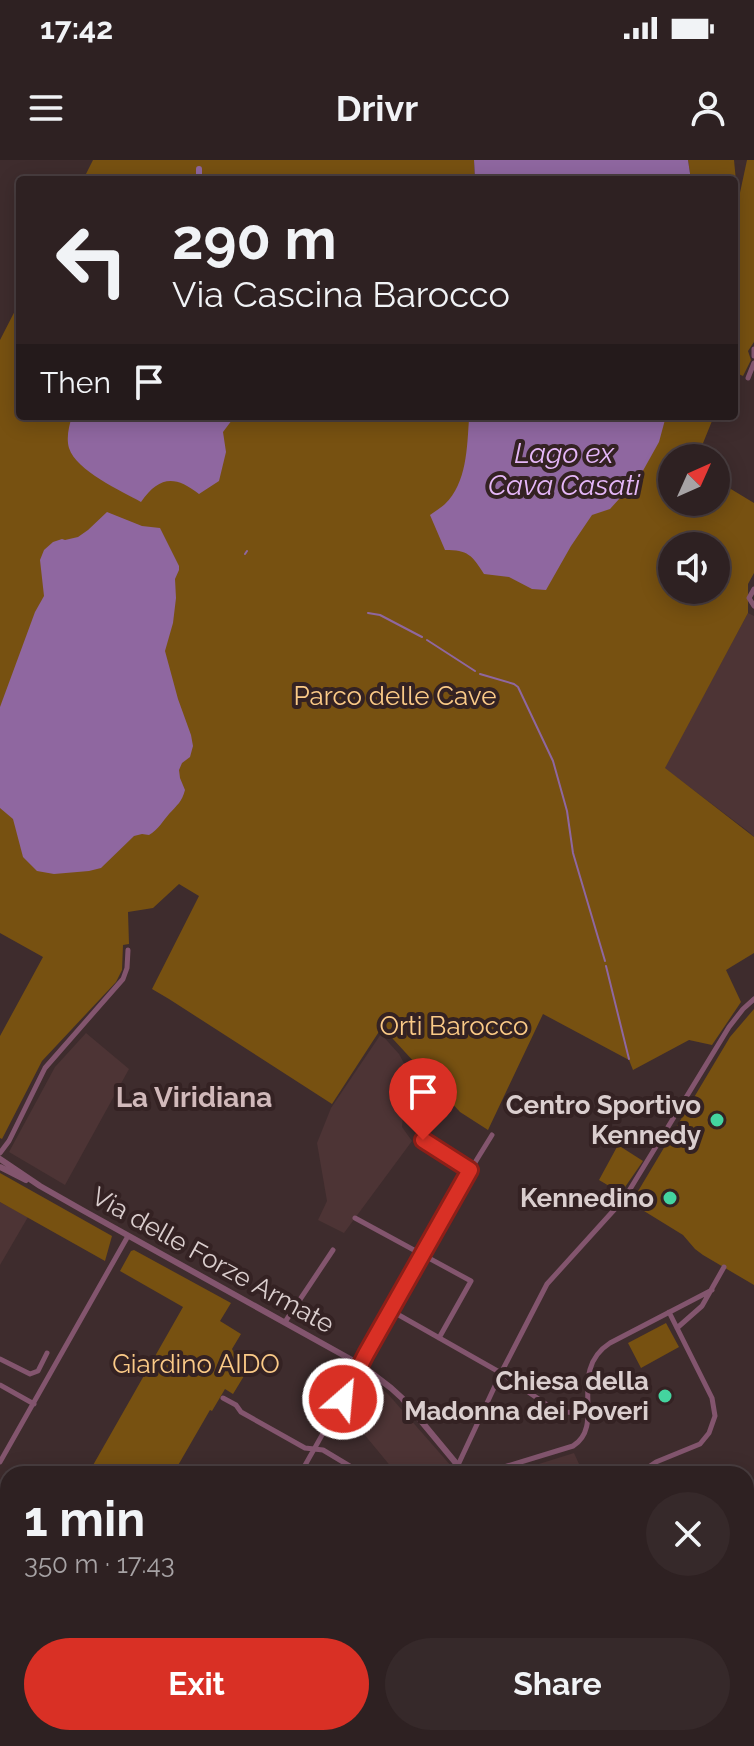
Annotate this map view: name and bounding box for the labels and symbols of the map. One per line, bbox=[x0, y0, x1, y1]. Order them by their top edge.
water label: Lago ex Cava Casati bbox=[488, 437, 641, 502]
north arrow bbox=[658, 444, 730, 516]
park label: Parco delle Cave bbox=[294, 681, 496, 711]
park label: Orti Barocco bbox=[380, 1011, 529, 1041]
pin bbox=[389, 1058, 457, 1140]
district label: La Viridiana bbox=[116, 1081, 272, 1114]
place label: Centro Sportivo Kennedy bbox=[506, 1090, 701, 1150]
marker: Centro Sportivo Kennedy bbox=[708, 1111, 726, 1129]
street label: Via delle Forze Armate bbox=[86, 1181, 340, 1339]
place label: Kennedino bbox=[520, 1183, 654, 1213]
marker: Kennedino bbox=[661, 1189, 679, 1207]
park label: Giardino AIDO bbox=[112, 1349, 280, 1379]
position arrow bbox=[301, 1357, 385, 1441]
place label: Chiesa della Madonna dei Poveri bbox=[404, 1366, 649, 1426]
marker: Chiesa della Madonna dei Poveri bbox=[656, 1387, 674, 1405]

